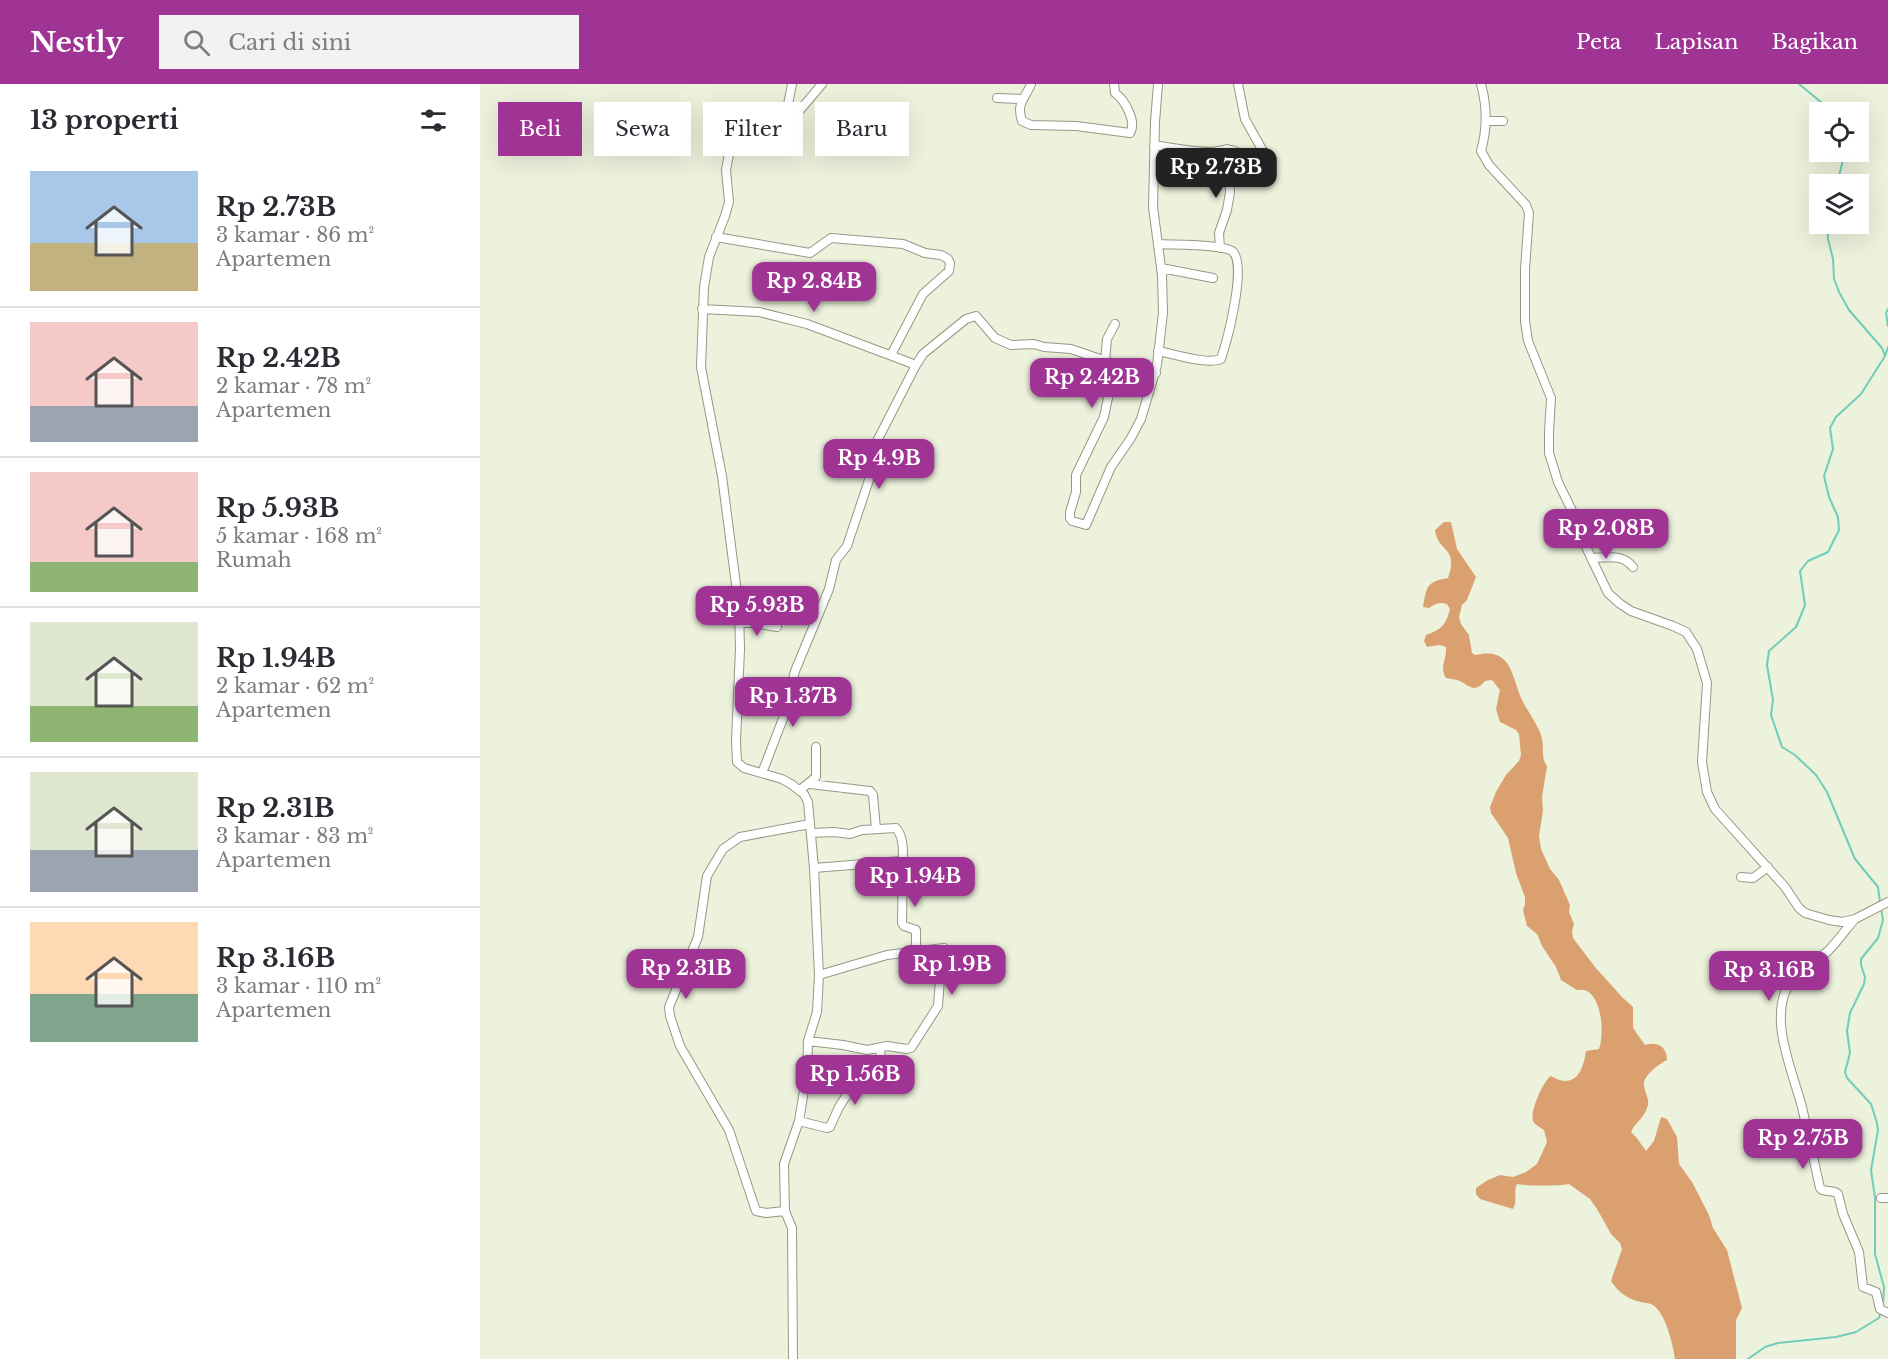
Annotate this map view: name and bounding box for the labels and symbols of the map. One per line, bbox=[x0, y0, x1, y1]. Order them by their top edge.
pin: Rp 2.73B bbox=[1154, 148, 1278, 199]
pin: Rp 2.84B bbox=[752, 262, 876, 313]
pin: Rp 2.42B bbox=[1030, 358, 1154, 409]
pin: Rp 4.9B bbox=[824, 439, 934, 490]
pin: Rp 2.08B bbox=[1544, 509, 1668, 560]
pin: Rp 5.93B bbox=[695, 586, 819, 637]
pin: Rp 1.37B bbox=[731, 677, 855, 728]
pin: Rp 1.94B bbox=[853, 857, 977, 908]
pin: Rp 1.9B bbox=[897, 945, 1007, 996]
pin: Rp 2.31B bbox=[624, 949, 748, 1000]
pin: Rp 3.16B bbox=[1707, 951, 1831, 1002]
pin: Rp 1.56B bbox=[793, 1055, 917, 1106]
pin: Rp 2.75B bbox=[1741, 1119, 1865, 1170]

